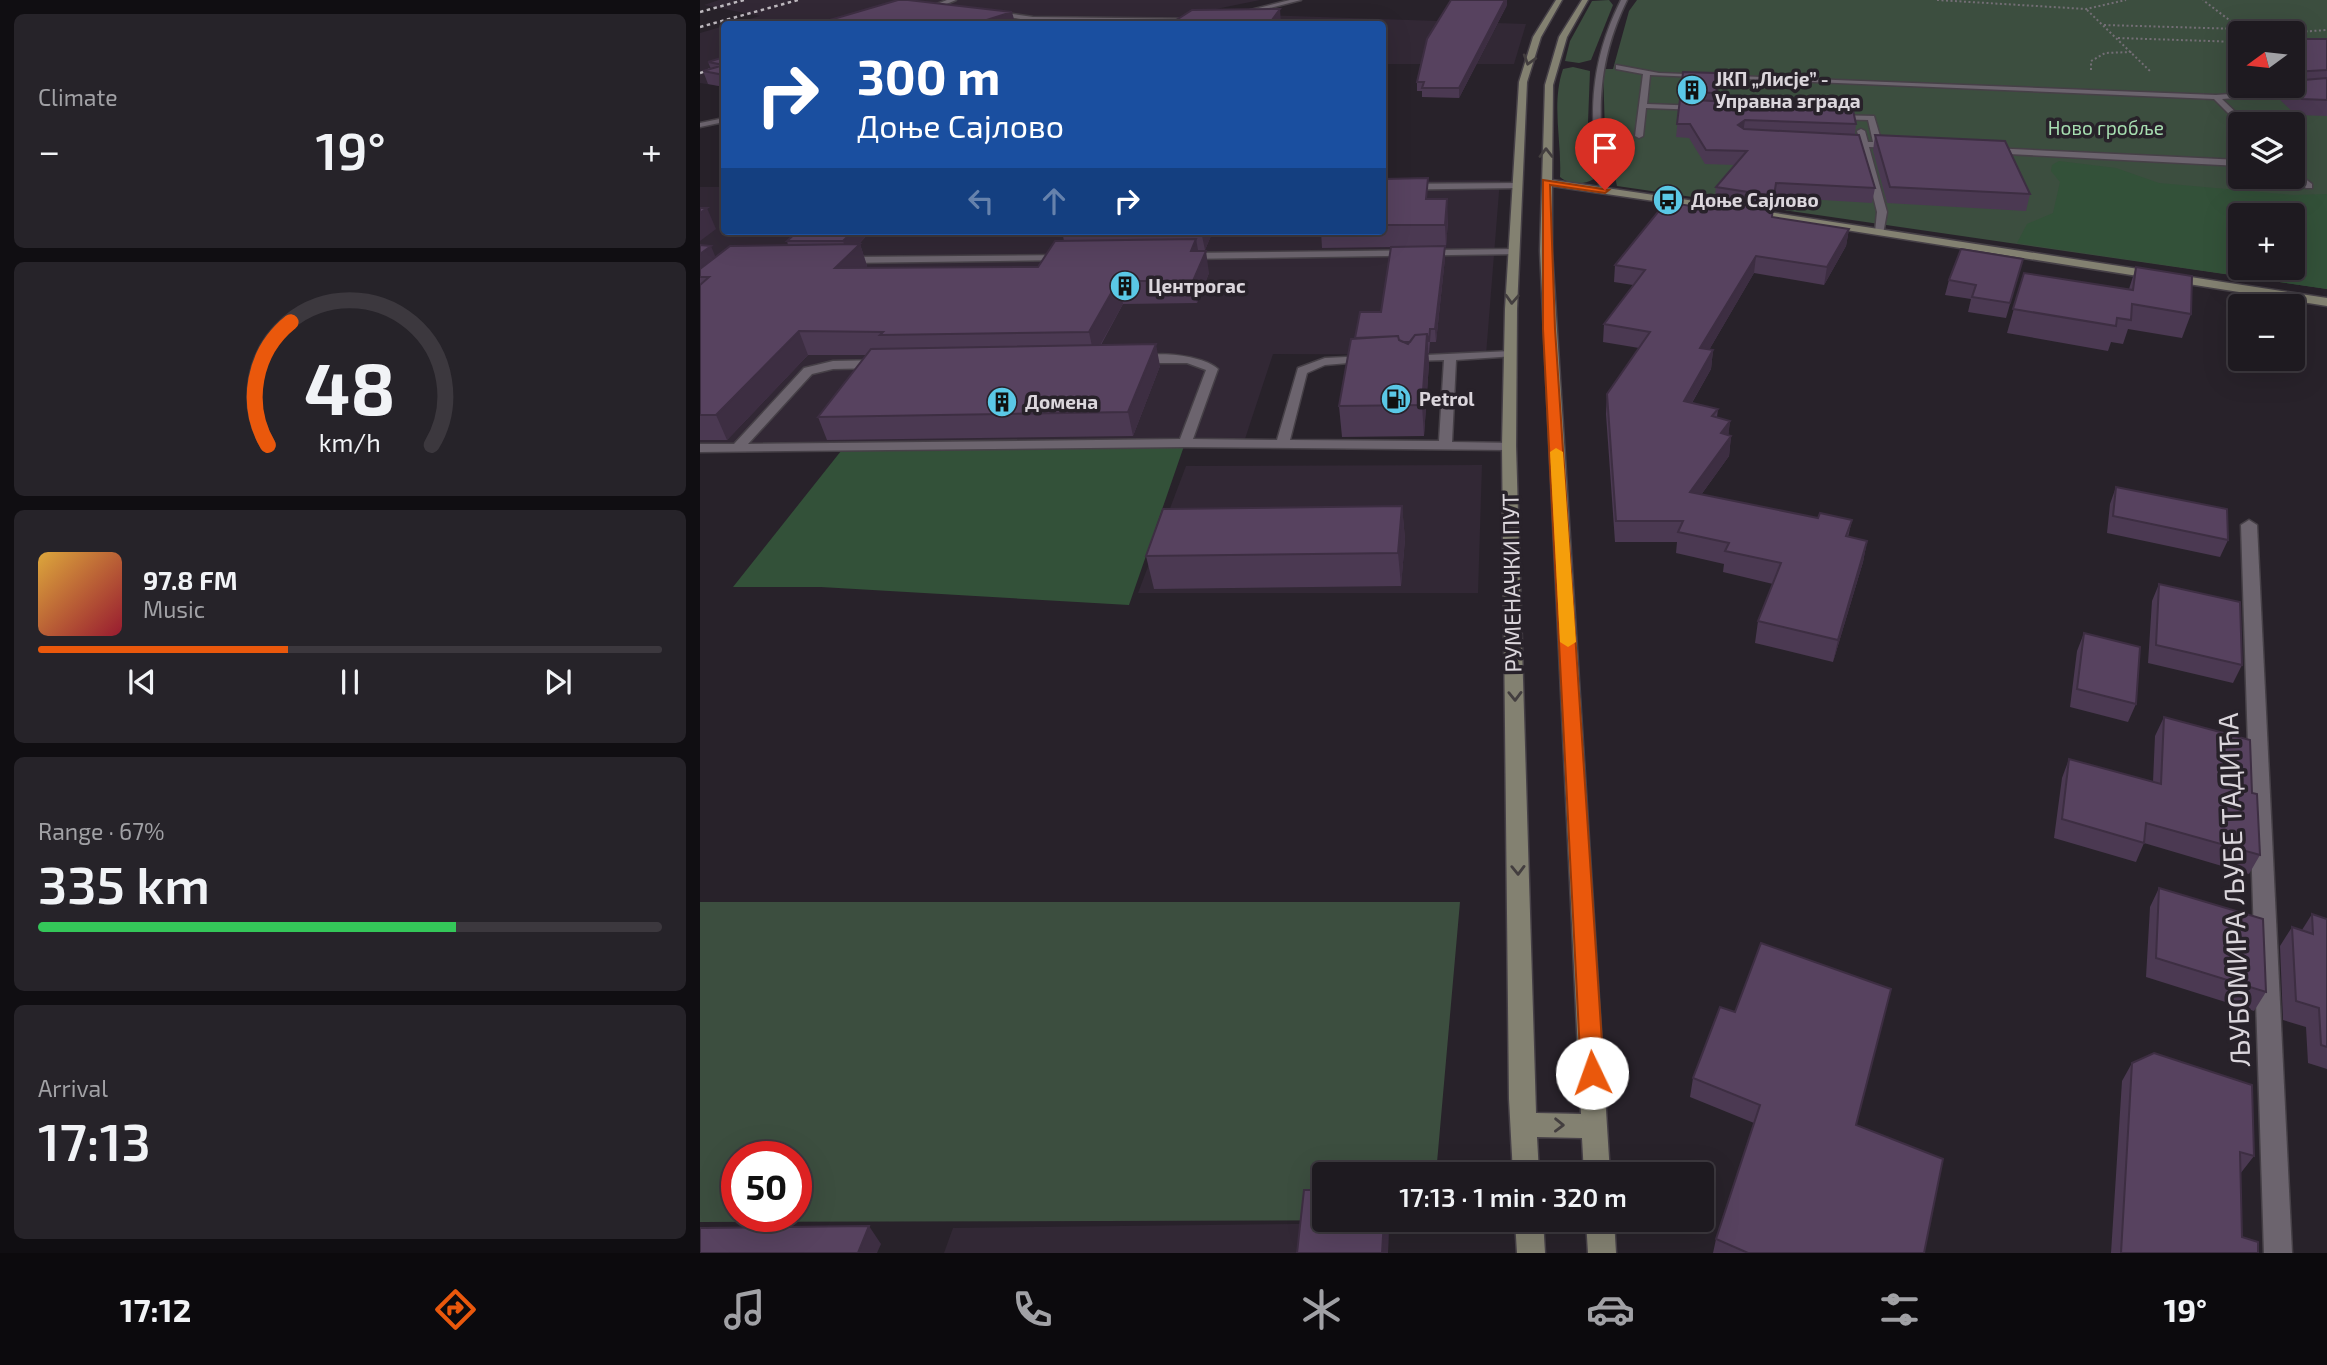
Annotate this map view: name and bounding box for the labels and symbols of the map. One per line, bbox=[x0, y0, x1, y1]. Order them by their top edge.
north arrow bbox=[2228, 21, 2305, 98]
one-way arrow bbox=[1522, 54, 1537, 66]
place label: ЈКП „Лисје” - Управна зграда bbox=[1715, 67, 1861, 112]
building icon: ЈКП „Лисје” - Управна зграда bbox=[1675, 73, 1709, 107]
park label: Ново гробље bbox=[2048, 116, 2164, 139]
pin bbox=[1575, 118, 1635, 190]
one-way arrow bbox=[1538, 147, 1554, 158]
bus stop icon: Доње Сајлово bbox=[1651, 183, 1685, 217]
place label: Доње Сајлово bbox=[1691, 188, 1819, 211]
building icon: Центрогас bbox=[1108, 269, 1142, 303]
place label: Центрогас bbox=[1148, 274, 1246, 297]
one-way arrow bbox=[1504, 294, 1519, 305]
fuel station icon: Petrol bbox=[1379, 382, 1413, 416]
building icon: Домена bbox=[985, 385, 1019, 419]
place label: Petrol bbox=[1419, 387, 1475, 410]
place label: Домена bbox=[1025, 390, 1098, 413]
street label: РУМЕНАЧКИ ПУТ bbox=[1495, 493, 1527, 673]
one-way arrow bbox=[1507, 691, 1522, 702]
street label: ЉУБОМИРА ЉУБЕ ТАДИЋА bbox=[2210, 712, 2256, 1068]
one-way arrow bbox=[1510, 865, 1526, 876]
position arrow bbox=[1555, 1036, 1629, 1110]
one-way arrow bbox=[1554, 1118, 1565, 1133]
speed limit sign: 50 bbox=[721, 1141, 812, 1232]

